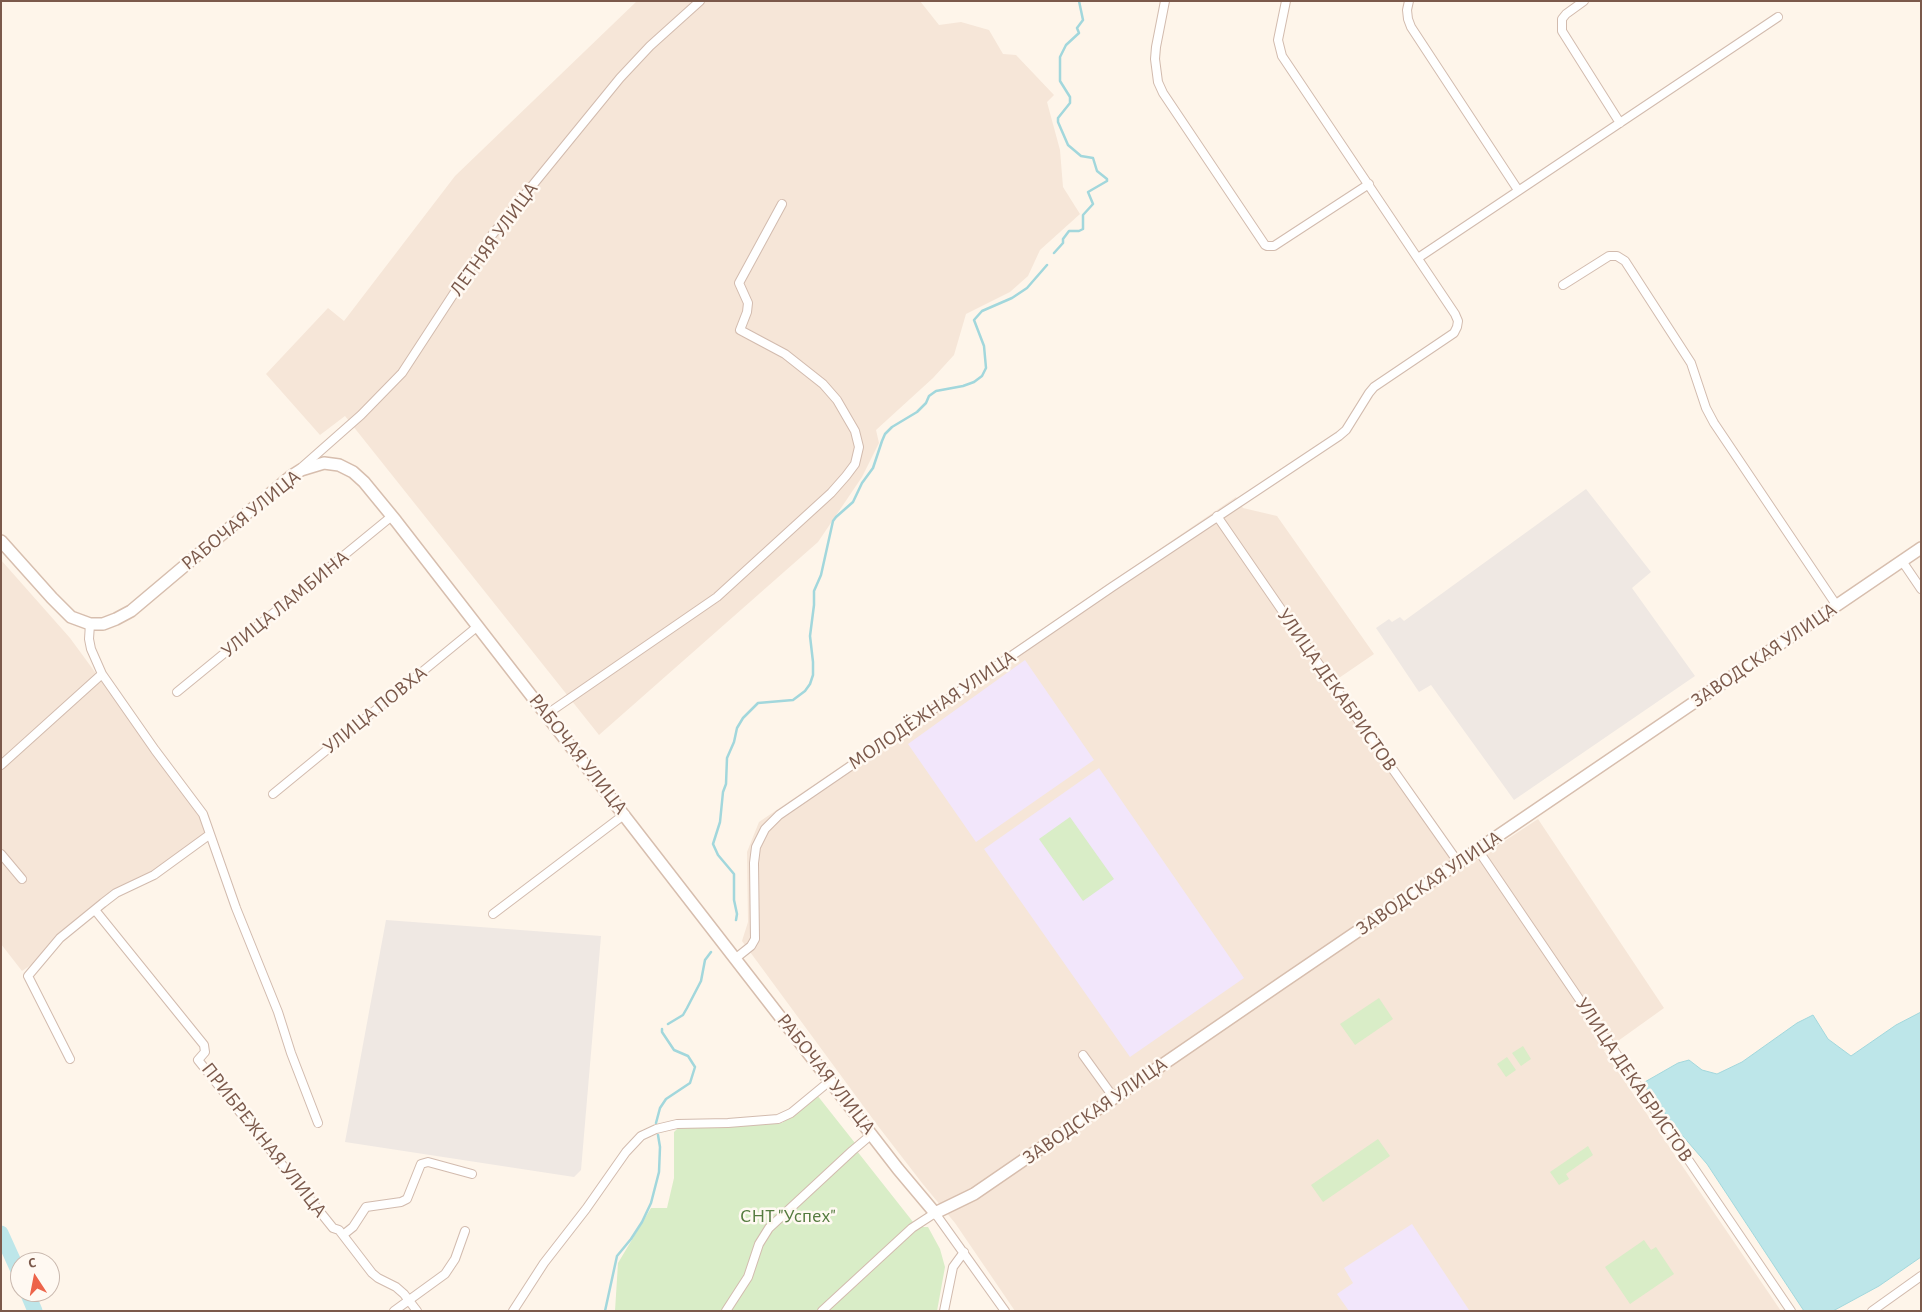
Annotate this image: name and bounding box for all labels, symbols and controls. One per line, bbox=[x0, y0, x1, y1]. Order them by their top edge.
street label: ЛЕТНЯЯ УЛИЦА bbox=[445, 178, 543, 300]
street label: РАБОЧАЯ УЛИЦА bbox=[176, 465, 306, 575]
street label: УЛИЦА ЛАМБИНА bbox=[216, 545, 354, 663]
street label: ЗАВОДСКАЯ УЛИЦА bbox=[1687, 597, 1841, 713]
street label: УЛИЦА ДЕКАБРИСТОВ bbox=[1272, 604, 1402, 776]
street label: МОЛОДЁЖНАЯ УЛИЦА bbox=[844, 645, 1020, 775]
street label: УЛИЦА ПОВХА bbox=[318, 661, 432, 759]
street label: РАБОЧАЯ УЛИЦА bbox=[523, 689, 633, 819]
street label: ЗАВОДСКАЯ УЛИЦА bbox=[1352, 825, 1506, 941]
street label: УЛИЦА ДЕКАБРИСТОВ bbox=[1570, 993, 1698, 1167]
street label: РАБОЧАЯ УЛИЦА bbox=[771, 1009, 881, 1139]
street label: ЗАВОДСКАЯ УЛИЦА bbox=[1018, 1052, 1172, 1170]
street label: ПРИБРЕЖНАЯ УЛИЦА bbox=[196, 1058, 332, 1222]
park label: СНТ "Успех" bbox=[740, 1204, 836, 1228]
north arrow bbox=[10, 1252, 60, 1302]
text: С bbox=[27, 1256, 37, 1271]

